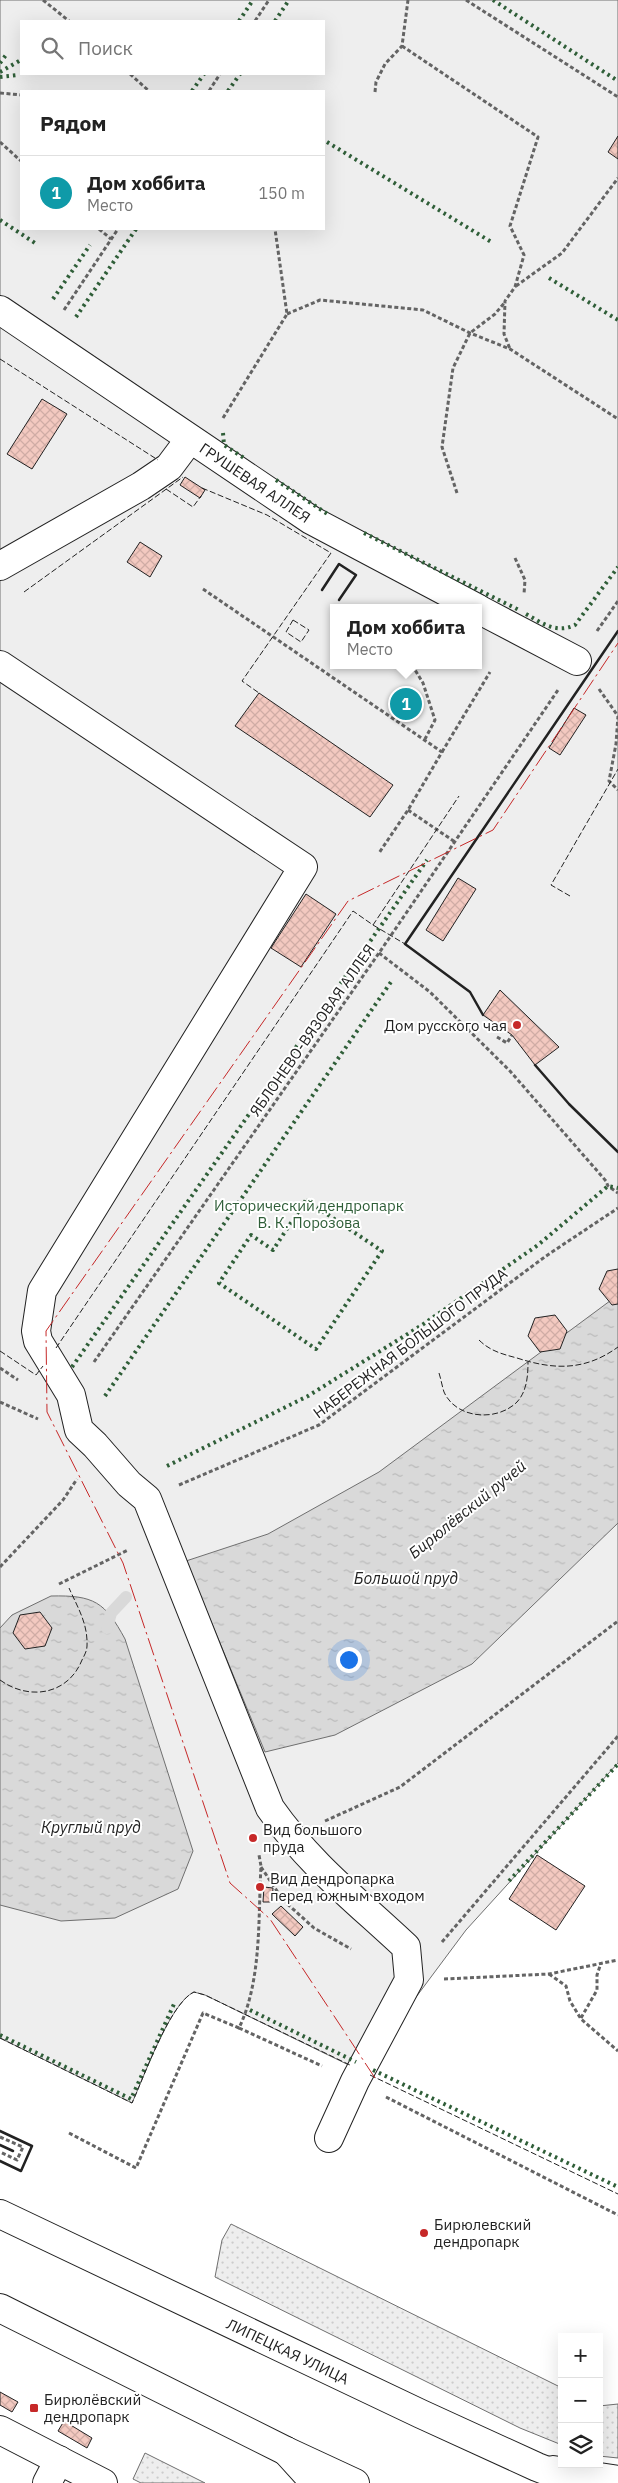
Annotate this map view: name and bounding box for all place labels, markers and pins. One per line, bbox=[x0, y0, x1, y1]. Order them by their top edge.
pin: 1 bbox=[390, 685, 422, 723]
place label: Дом русского чая bbox=[384, 1016, 507, 1035]
marker: Дом русского чая bbox=[511, 1019, 523, 1031]
place label: Вид большого пруда bbox=[263, 1820, 362, 1856]
marker: Вид большого пруда bbox=[247, 1832, 259, 1844]
place label: Вид дендропарка перед южным входом bbox=[270, 1869, 425, 1905]
marker: Вид дендропарка перед южным входом bbox=[254, 1881, 266, 1893]
place label: Бирюлевский дендропарк bbox=[434, 2215, 531, 2251]
marker: Бирюлевский дендропарк bbox=[418, 2227, 430, 2239]
place label: Бирюлёвский дендропарк bbox=[44, 2390, 141, 2426]
marker: Бирюлёвский дендропарк bbox=[28, 2402, 40, 2414]

